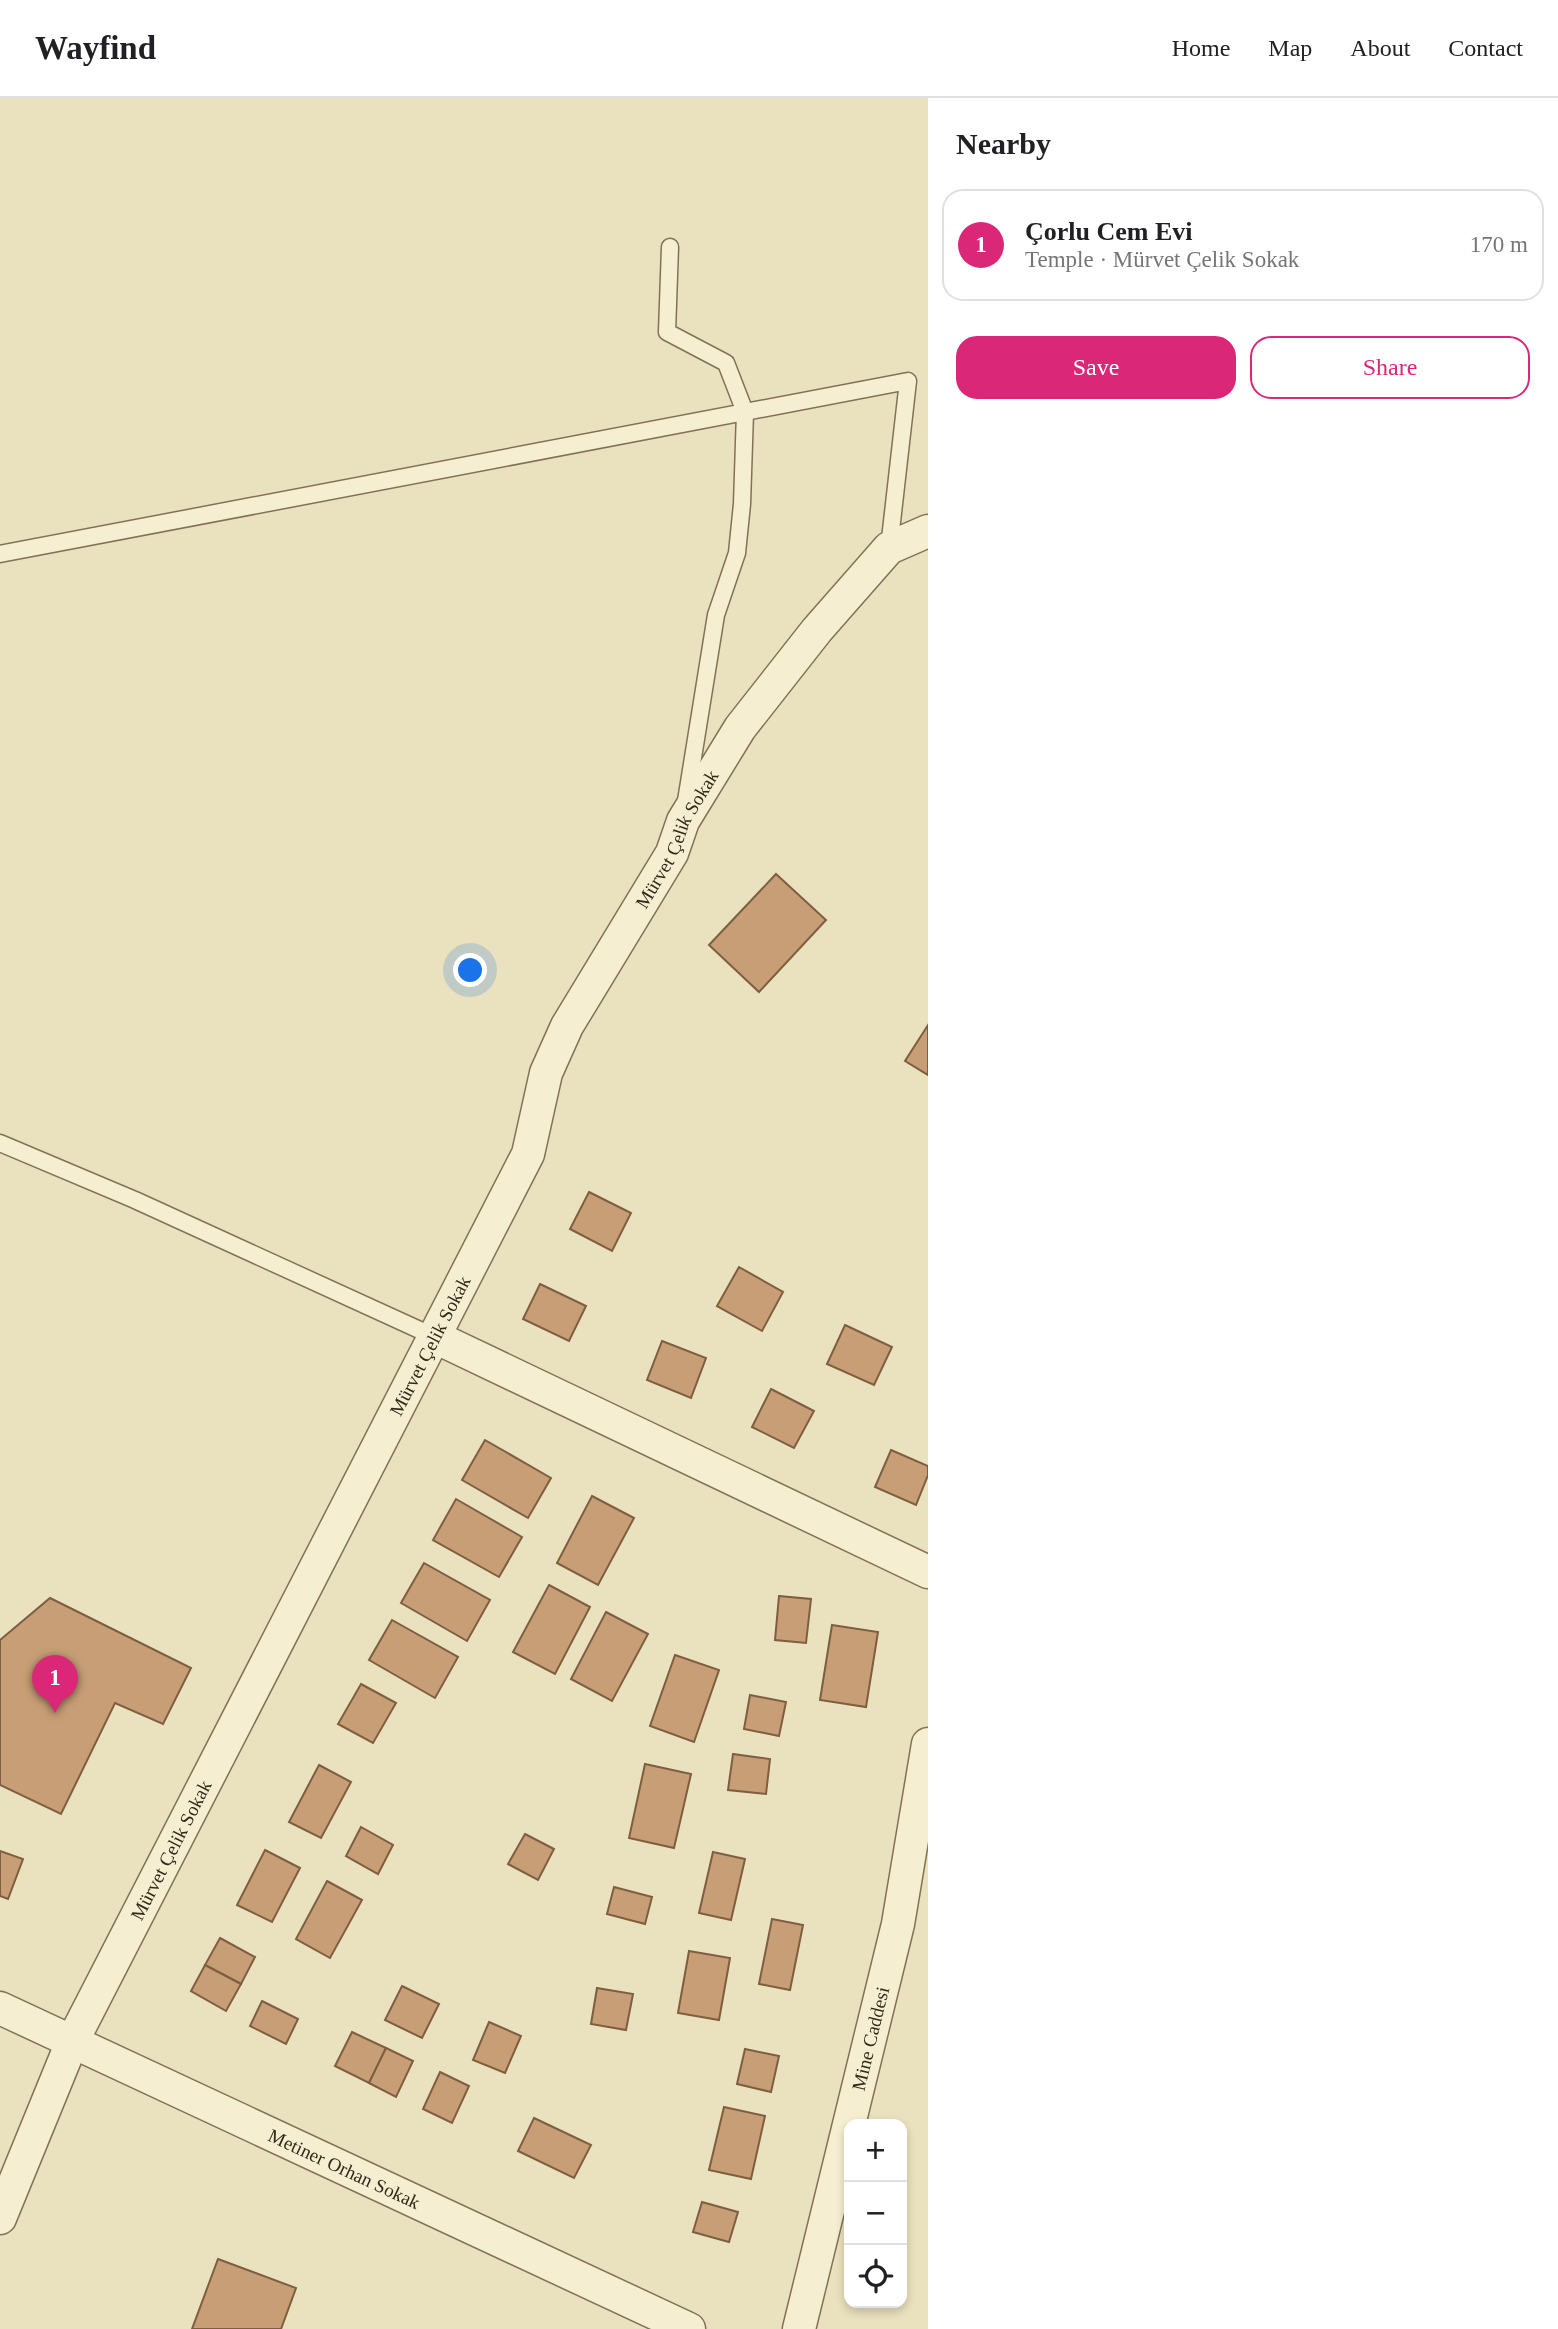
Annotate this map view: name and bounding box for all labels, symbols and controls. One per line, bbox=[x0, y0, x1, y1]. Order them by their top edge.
text: Wayfind bbox=[35, 30, 156, 66]
text: Home bbox=[1172, 35, 1230, 61]
text: Map bbox=[1268, 35, 1312, 61]
text: About bbox=[1350, 35, 1410, 61]
text: Contact bbox=[1448, 35, 1523, 61]
text: Nearby bbox=[956, 127, 1051, 160]
text: Çorlu Cem Evi bbox=[1025, 217, 1193, 246]
text: 1 bbox=[975, 232, 987, 257]
text: 170 m bbox=[1470, 232, 1528, 257]
text: Temple · Mürvet Çelik Sokak bbox=[1025, 247, 1299, 272]
button: Save bbox=[956, 336, 1236, 399]
button: Share bbox=[1250, 336, 1530, 399]
street label: Mürvet Çelik Sokak bbox=[631, 766, 723, 912]
your location bbox=[453, 953, 487, 987]
street label: Mürvet Çelik Sokak bbox=[386, 1272, 475, 1419]
pin: 1 bbox=[32, 1655, 78, 1713]
street label: Mürvet Çelik Sokak bbox=[126, 1776, 216, 1924]
street label: Mine Caddesi bbox=[848, 1985, 893, 2093]
map controls bbox=[844, 2119, 907, 2308]
button: + bbox=[844, 2119, 907, 2182]
street label: Metiner Orhan Sokak bbox=[265, 2125, 424, 2213]
button: − bbox=[844, 2182, 907, 2245]
button: locate bbox=[844, 2245, 907, 2308]

